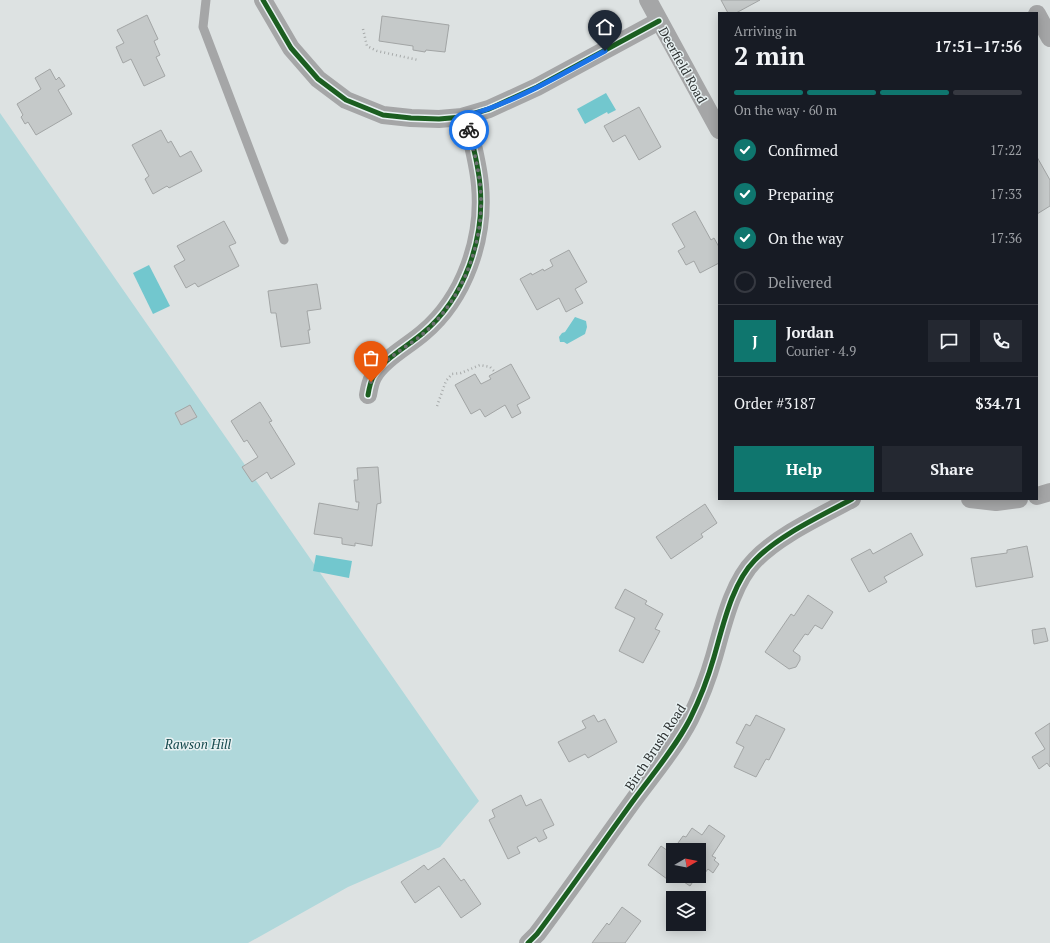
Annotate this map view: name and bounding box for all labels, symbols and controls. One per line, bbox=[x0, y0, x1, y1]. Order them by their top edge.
pin bbox=[588, 10, 622, 51]
icon: home bbox=[594, 16, 616, 38]
text: Arriving in bbox=[734, 22, 797, 40]
street label: Deerfield Road bbox=[655, 24, 711, 106]
text: 17:51–17:56 bbox=[935, 36, 1022, 56]
text: 2 min bbox=[734, 38, 805, 72]
text: On the way · 60 m bbox=[734, 101, 837, 119]
courier bbox=[449, 110, 489, 150]
icon: bike bbox=[458, 119, 480, 141]
icon: check bbox=[734, 139, 756, 161]
text: Confirmed bbox=[768, 140, 838, 160]
text: 17:22 bbox=[990, 141, 1022, 159]
icon: check bbox=[734, 183, 756, 205]
text: Preparing bbox=[768, 184, 833, 204]
text: 17:33 bbox=[990, 185, 1022, 203]
icon: check bbox=[734, 227, 756, 249]
text: On the way bbox=[768, 228, 843, 248]
text: 17:36 bbox=[990, 229, 1022, 247]
text: Delivered bbox=[768, 272, 832, 292]
button: chat bbox=[928, 320, 970, 362]
button: phone bbox=[980, 320, 1022, 362]
text: Jordan bbox=[786, 322, 834, 342]
text: J bbox=[752, 331, 758, 351]
pin bbox=[354, 341, 388, 382]
text: Courier · 4.9 bbox=[786, 342, 856, 360]
icon: bag bbox=[360, 347, 382, 369]
text: Order #3187 bbox=[734, 393, 816, 413]
text: $34.71 bbox=[975, 393, 1022, 413]
button: Help bbox=[734, 446, 874, 492]
button: Share bbox=[882, 446, 1022, 492]
street label: Birch Brush Road bbox=[620, 700, 690, 794]
park label: Rawson Hill bbox=[164, 735, 232, 753]
north arrow bbox=[666, 843, 706, 883]
map controls bbox=[666, 843, 706, 931]
button: layers bbox=[666, 891, 706, 931]

